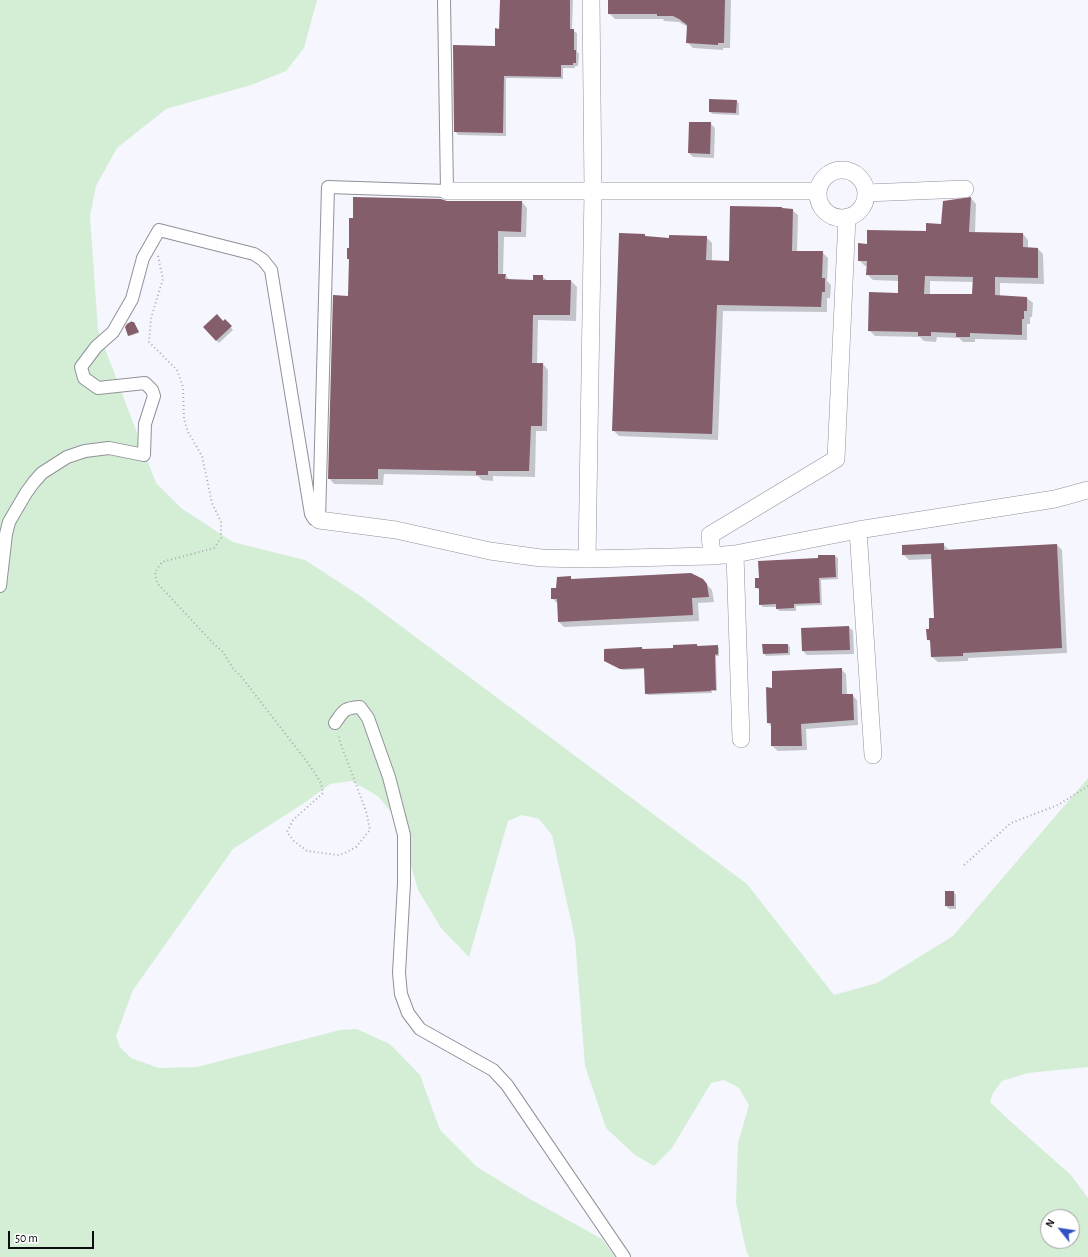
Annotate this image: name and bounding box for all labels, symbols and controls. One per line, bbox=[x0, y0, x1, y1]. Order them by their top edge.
north arrow bbox=[1040, 1209, 1080, 1249]
text: N bbox=[1043, 1217, 1057, 1229]
scale bar bbox=[10, 1223, 96, 1249]
text: 50 m bbox=[15, 1232, 38, 1244]

